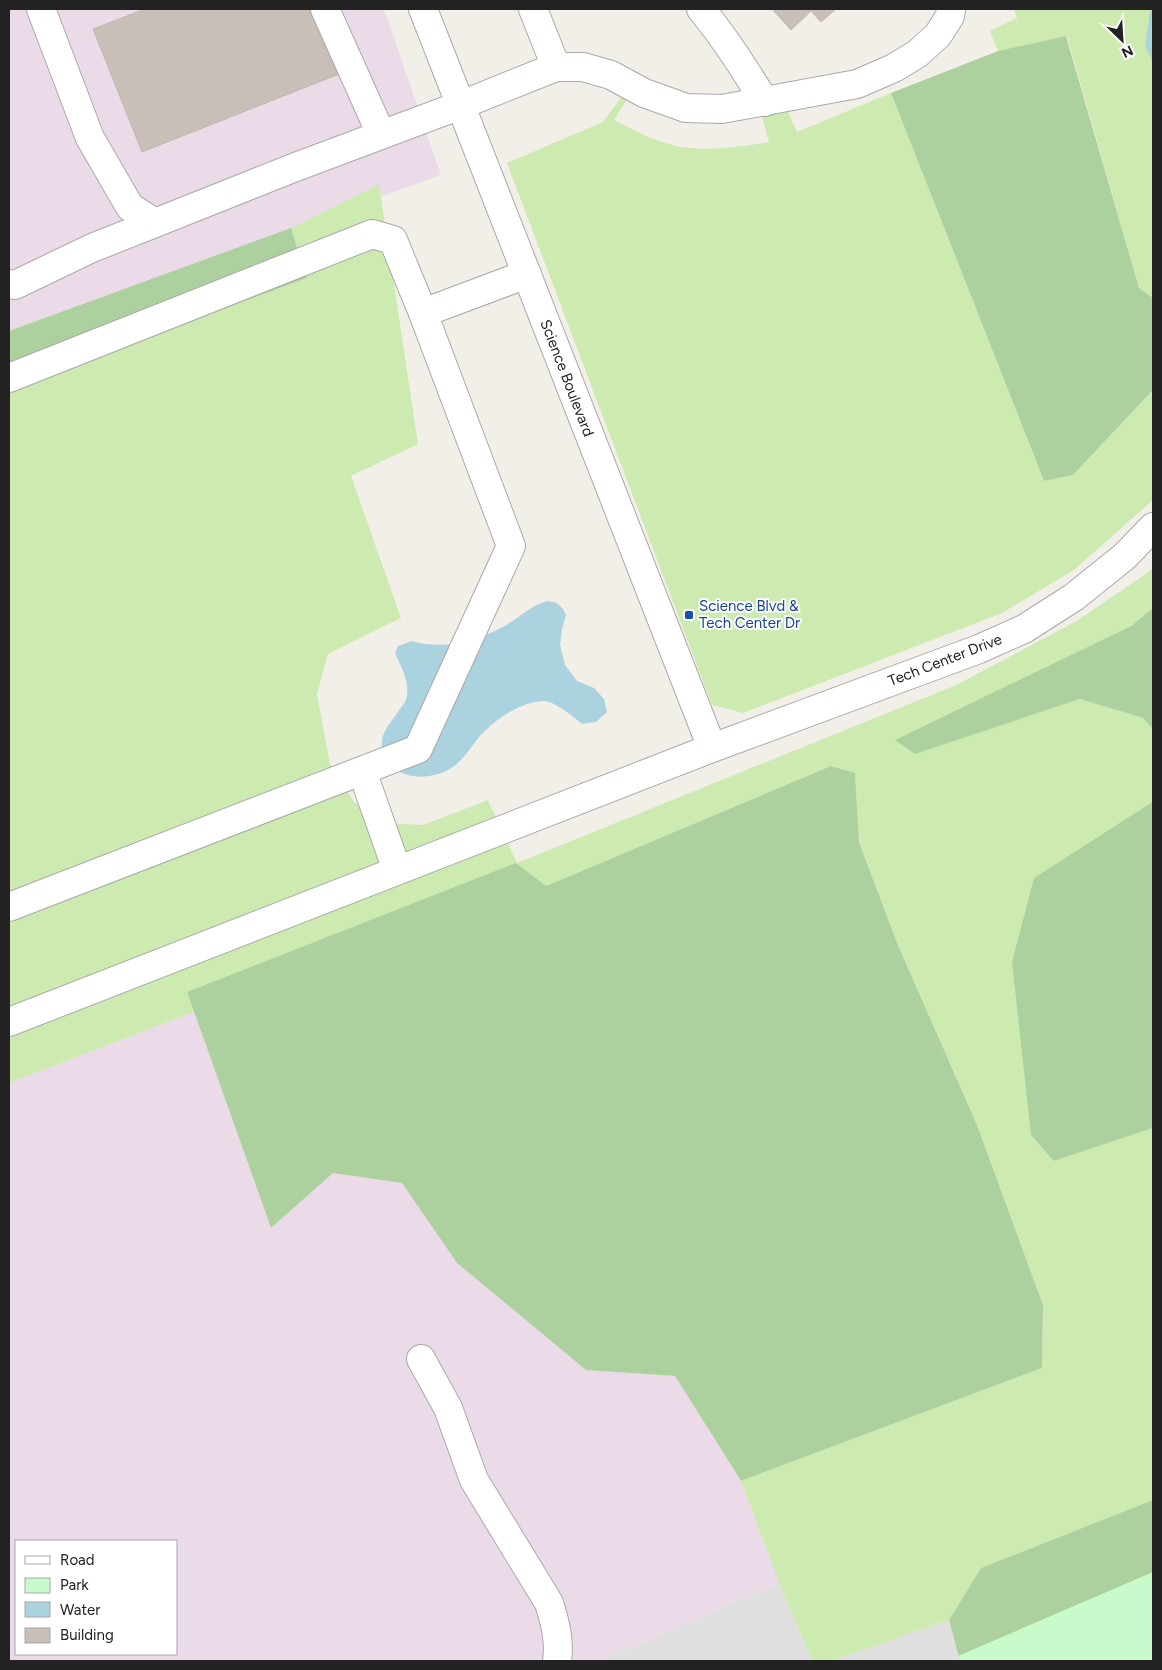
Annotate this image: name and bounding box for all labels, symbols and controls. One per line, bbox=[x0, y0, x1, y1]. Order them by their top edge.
north arrow bbox=[1097, 15, 1147, 65]
text: N bbox=[1119, 41, 1136, 61]
street label: Science Boulevard bbox=[536, 317, 598, 439]
place label: Science Blvd & Tech Center Dr bbox=[699, 597, 800, 632]
marker: Science Blvd & Tech Center Dr bbox=[683, 609, 695, 621]
street label: Tech Center Drive bbox=[886, 630, 1004, 690]
legend bbox=[15, 1540, 178, 1655]
text: Road bbox=[60, 1551, 95, 1569]
text: Park bbox=[60, 1576, 89, 1594]
text: Water bbox=[60, 1601, 100, 1619]
text: Building bbox=[60, 1626, 114, 1644]

